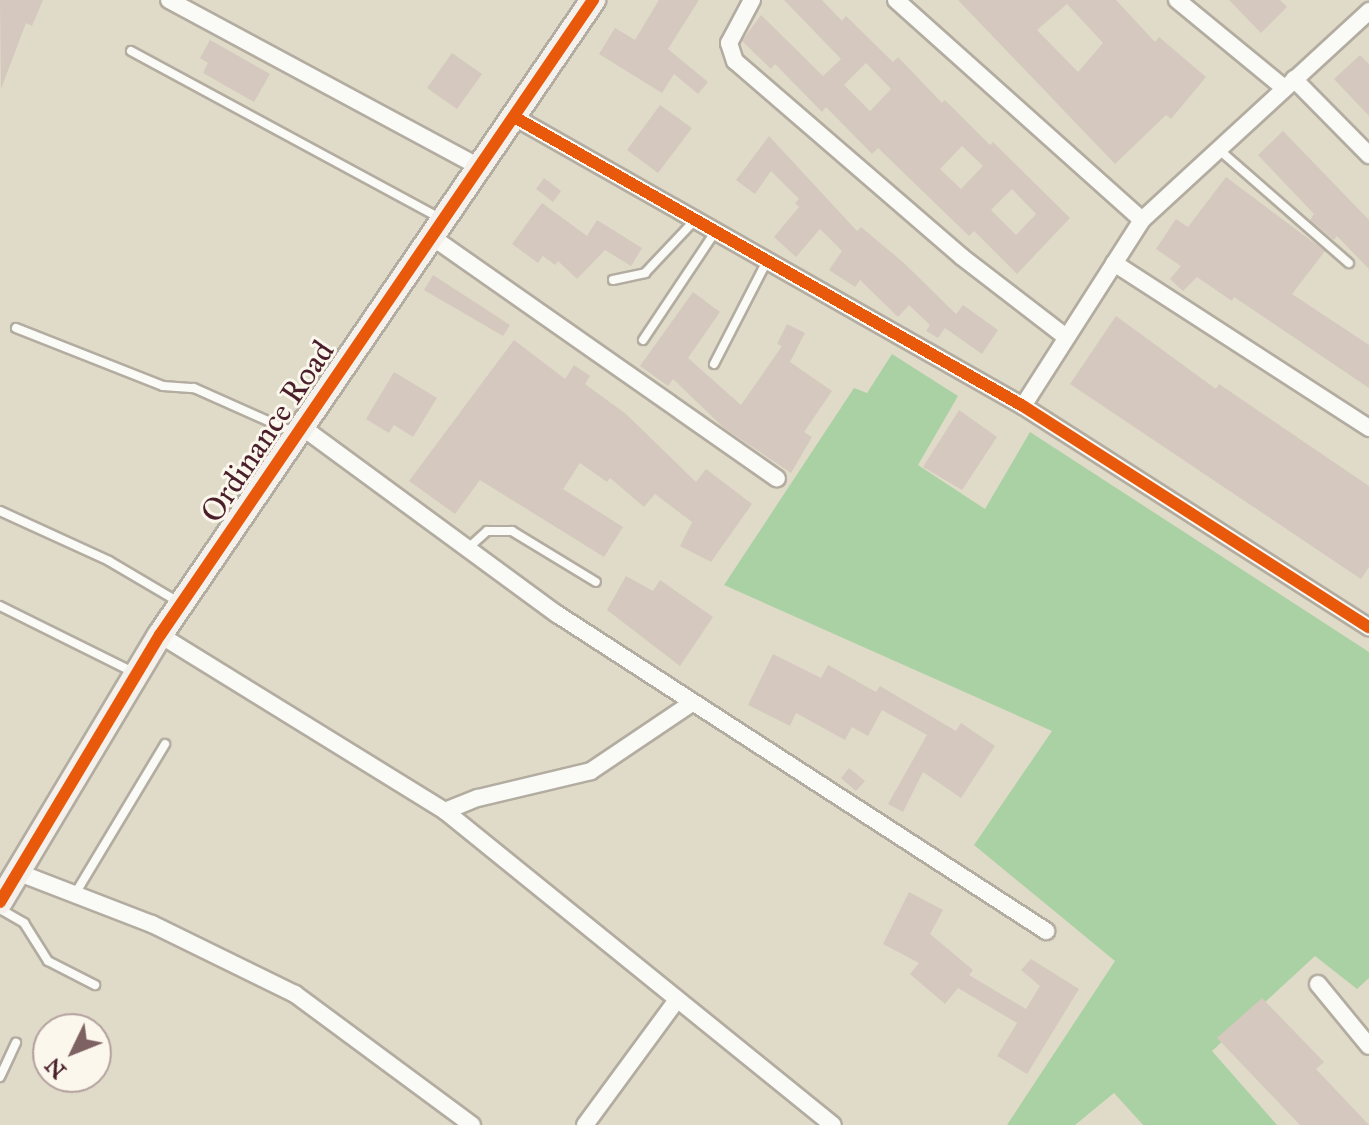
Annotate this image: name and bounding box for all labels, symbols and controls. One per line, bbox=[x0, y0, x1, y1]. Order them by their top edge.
street label: Ordinance Road bbox=[193, 334, 343, 530]
north arrow bbox=[32, 1013, 112, 1093]
text: N bbox=[39, 1052, 72, 1084]

